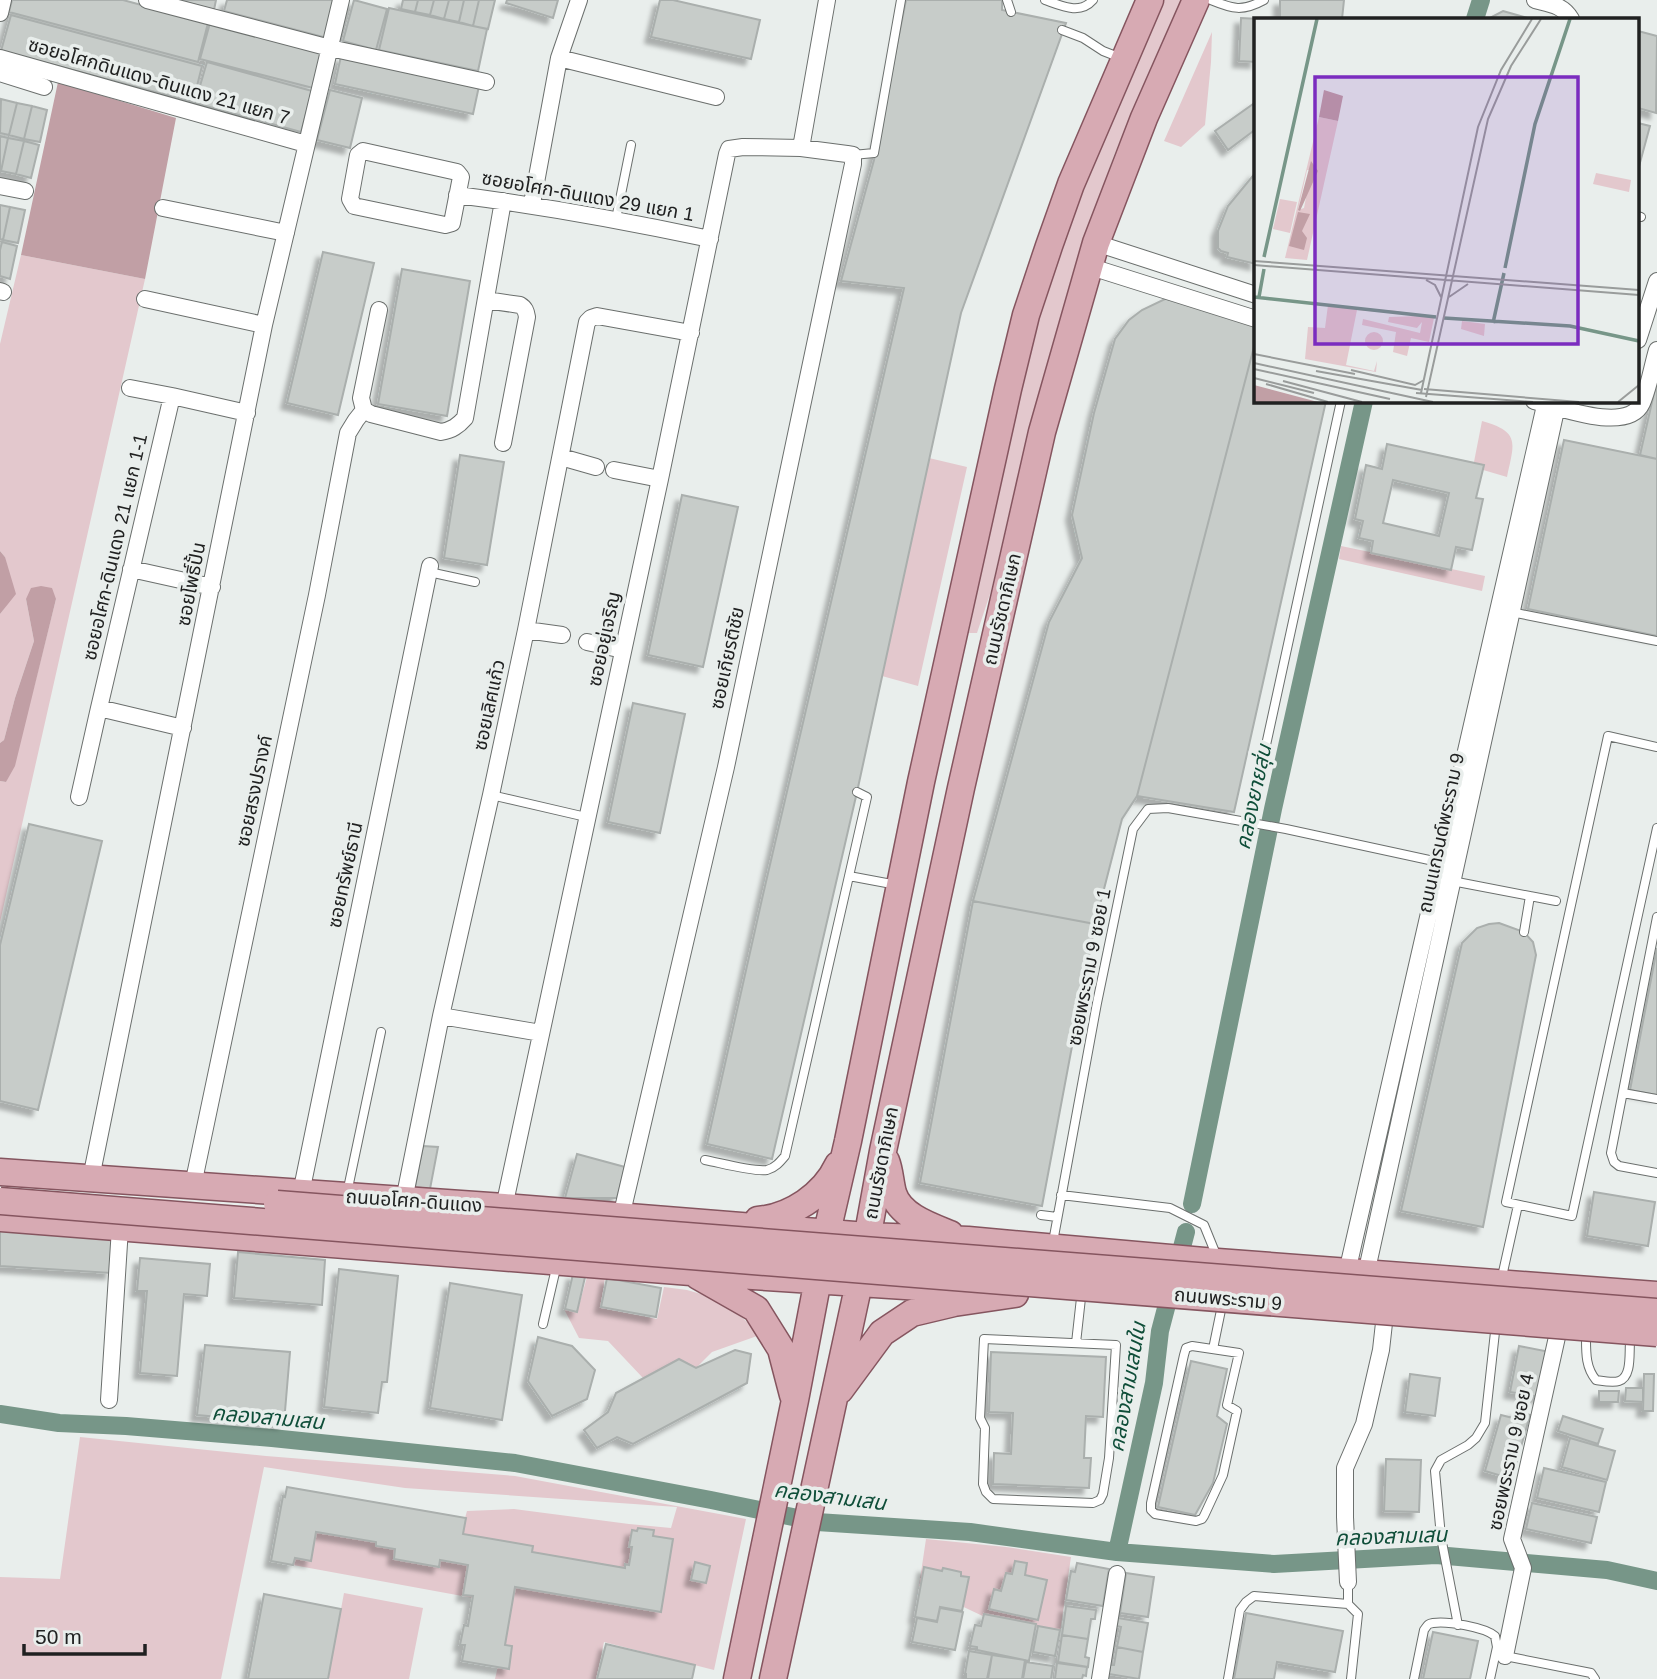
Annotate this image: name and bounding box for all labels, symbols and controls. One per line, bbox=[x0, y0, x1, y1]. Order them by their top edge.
inset map bbox=[1254, 18, 1640, 402]
street label: ซอยอโศกดินแดง-ดินแดง 21 แยก 7 bbox=[26, 34, 292, 128]
street label: ซอยอโศก-ดินแดง 29 แยก 1 bbox=[480, 167, 696, 225]
street label: ซอยอโศก-ดินแดง 21 แยก 1-1 bbox=[79, 432, 151, 662]
street label: ซอยโพธิ์ปั้น bbox=[170, 540, 209, 628]
street label: ถนนรัชดาภิเษก bbox=[979, 551, 1025, 667]
street label: ซอยอยู่เจริญ bbox=[583, 589, 626, 689]
street label: ซอยเกียรติชัย bbox=[706, 605, 748, 711]
street label: ซอยเลิศแก้ว bbox=[468, 657, 509, 752]
street label: ซอยสรงปรางค์ bbox=[232, 733, 276, 849]
water label: คลองยายสุ่น bbox=[1231, 741, 1278, 852]
street label: ถนนแกรนด์พระราม 9 bbox=[1414, 751, 1468, 915]
street label: ซอยทรัพย์ธานี bbox=[324, 820, 366, 930]
street label: ซอยพระราม 9 ซอย 1 bbox=[1063, 886, 1115, 1048]
street label: ถนนรัชดาภิเษก bbox=[860, 1105, 902, 1221]
street label: ถนนอโศก-ดินแดง bbox=[345, 1186, 483, 1216]
street label: ถนนพระราม 9 bbox=[1173, 1284, 1283, 1314]
water label: คลองสามเสนใน bbox=[1104, 1319, 1150, 1454]
street label: ซอยพระราม 9 ซอย 4 bbox=[1484, 1371, 1538, 1532]
water label: คลองสามเสน bbox=[211, 1401, 326, 1433]
water label: คลองสามเสน bbox=[773, 1478, 888, 1514]
water label: คลองสามเสน bbox=[1334, 1523, 1449, 1549]
scale bar bbox=[24, 1612, 145, 1656]
text: 50 m bbox=[35, 1625, 82, 1648]

